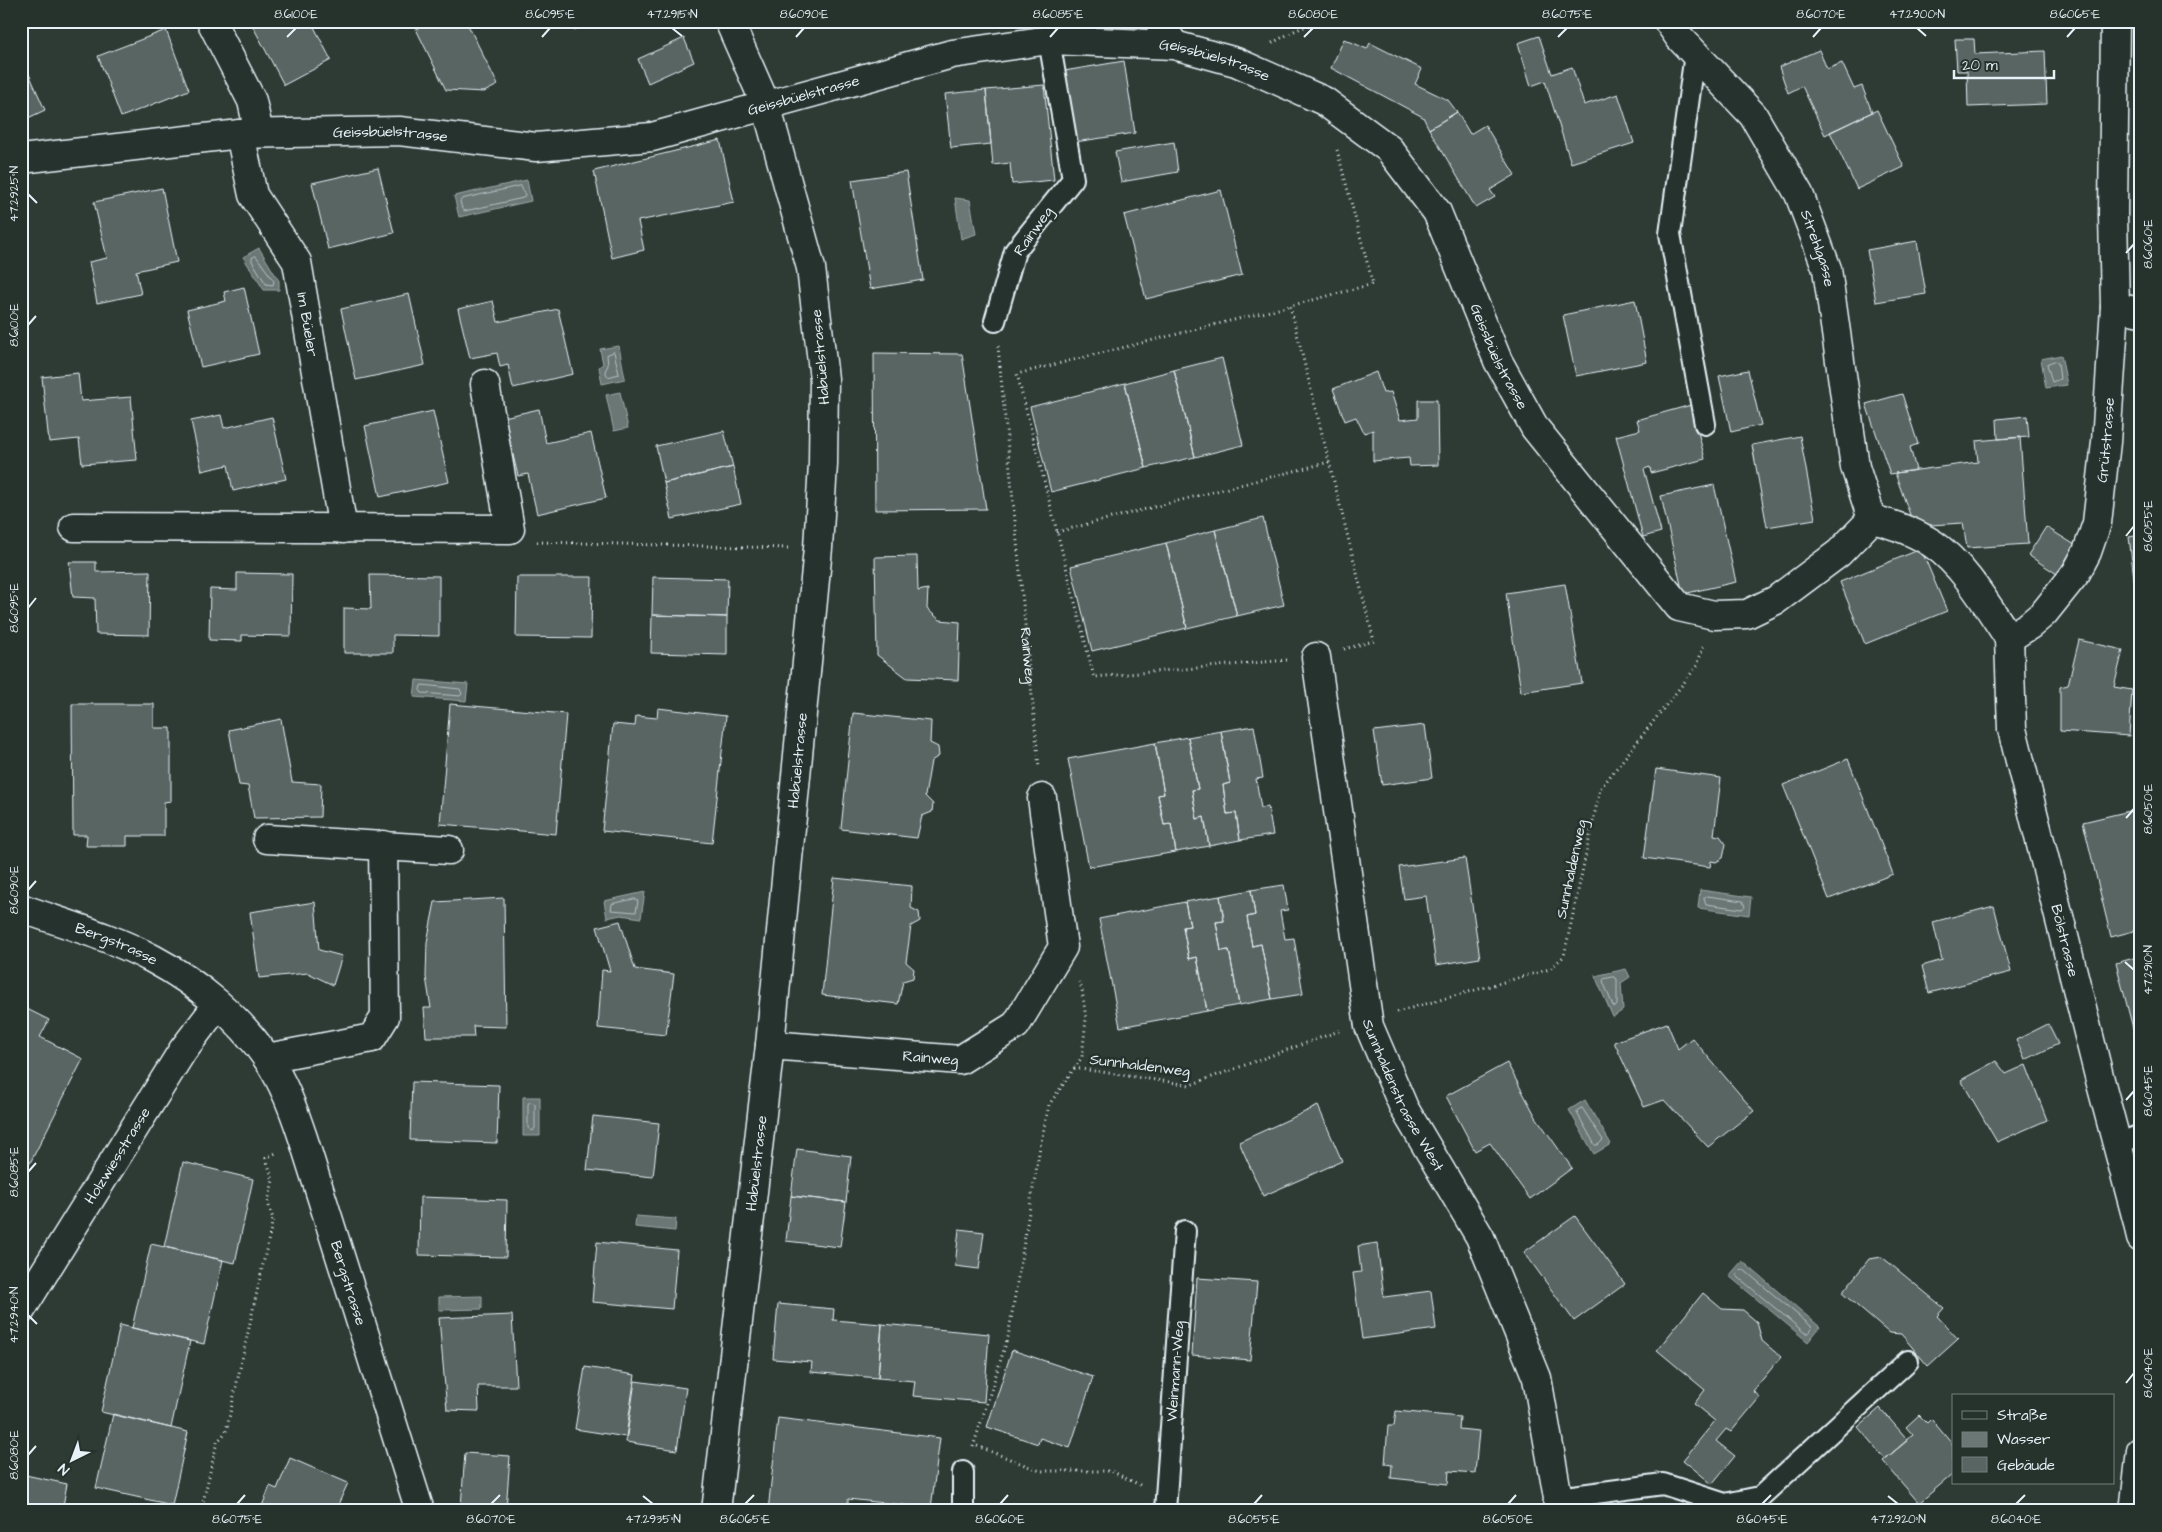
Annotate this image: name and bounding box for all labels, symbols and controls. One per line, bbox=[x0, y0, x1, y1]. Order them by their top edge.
text: 8.6100°E bbox=[274, 6, 318, 23]
text: 8.6095°E bbox=[525, 6, 575, 23]
text: 47.2915°N bbox=[646, 6, 698, 23]
text: 8.6090°E bbox=[780, 6, 828, 23]
text: 8.6085°E bbox=[1033, 6, 1083, 23]
text: 8.6080°E bbox=[1288, 6, 1338, 23]
text: 8.6075°E bbox=[1542, 6, 1592, 23]
text: 8.6070°E bbox=[1796, 6, 1846, 23]
text: 47.2900°N bbox=[1889, 6, 1946, 23]
text: 8.6065°E bbox=[2050, 6, 2100, 23]
street label: Geissbüelstrasse bbox=[1159, 34, 1273, 87]
scale bar bbox=[1954, 48, 2054, 80]
text: 20 m bbox=[1962, 55, 1998, 76]
street label: Geissbüelstrasse bbox=[745, 70, 862, 121]
street label: Geissbüelstrasse bbox=[333, 121, 449, 148]
text: 47.2925°N bbox=[6, 165, 23, 222]
street label: Rainweg bbox=[1009, 202, 1059, 261]
street label: Strehlgasse bbox=[1795, 207, 1839, 288]
text: 8.6060°E bbox=[2140, 219, 2157, 269]
street label: Im Büeler bbox=[291, 291, 323, 359]
street label: Geissbüelstrasse bbox=[1465, 300, 1533, 413]
text: 8.6100°E bbox=[6, 303, 23, 347]
street label: Habüelstrasse bbox=[806, 308, 835, 406]
street label: Grütstrasse bbox=[2092, 397, 2120, 484]
text: 8.6055°E bbox=[2140, 500, 2157, 552]
text: 8.6095°E bbox=[6, 583, 23, 633]
street label: Rainweg bbox=[1014, 627, 1041, 685]
street label: Habüelstrasse bbox=[783, 712, 813, 809]
text: 8.6050°E bbox=[2140, 784, 2157, 834]
street label: Sunnhaldenweg bbox=[1551, 817, 1593, 921]
text: 8.6090°E bbox=[6, 866, 23, 914]
street label: Bölstrasse bbox=[2045, 902, 2084, 979]
street label: Bergstrasse bbox=[72, 918, 161, 971]
text: 47.2910°N bbox=[2140, 944, 2157, 995]
street label: Sunnhaldenstrasse West bbox=[1357, 1018, 1449, 1175]
street label: Rainweg bbox=[902, 1045, 960, 1072]
street label: Sunnhaldenweg bbox=[1088, 1049, 1192, 1083]
text: 8.6045°E bbox=[2140, 1066, 2157, 1116]
street label: Holzwiesstrasse bbox=[80, 1104, 156, 1208]
street label: Habüelstrasse bbox=[741, 1114, 773, 1212]
text: 8.6085°E bbox=[6, 1147, 23, 1197]
street label: Bergstrasse bbox=[325, 1238, 371, 1328]
text: 47.2940°N bbox=[6, 1286, 23, 1343]
street label: Weinmann-Weg bbox=[1161, 1320, 1191, 1423]
text: 8.6040°E bbox=[2140, 1348, 2157, 1398]
legend bbox=[1952, 1394, 2114, 1484]
text: Straße bbox=[1997, 1405, 2047, 1426]
text: Wasser bbox=[1997, 1429, 2050, 1450]
text: 8.6080°E bbox=[6, 1430, 23, 1480]
north arrow bbox=[48, 1434, 98, 1484]
text: Gebäude bbox=[1997, 1455, 2055, 1476]
text: N bbox=[54, 1458, 74, 1479]
text: 8.6075°E bbox=[212, 1511, 262, 1528]
text: 8.6070°E bbox=[466, 1511, 516, 1528]
text: 47.2935°N bbox=[625, 1511, 681, 1528]
text: 8.6065°E bbox=[720, 1511, 770, 1528]
text: 8.6060°E bbox=[975, 1511, 1025, 1528]
text: 8.6055°E bbox=[1228, 1511, 1280, 1528]
text: 8.6050°E bbox=[1483, 1511, 1533, 1528]
text: 8.6045°E bbox=[1737, 1511, 1787, 1528]
text: 47.2920°N bbox=[1870, 1511, 1926, 1528]
text: 8.6040°E bbox=[1991, 1511, 2041, 1528]

